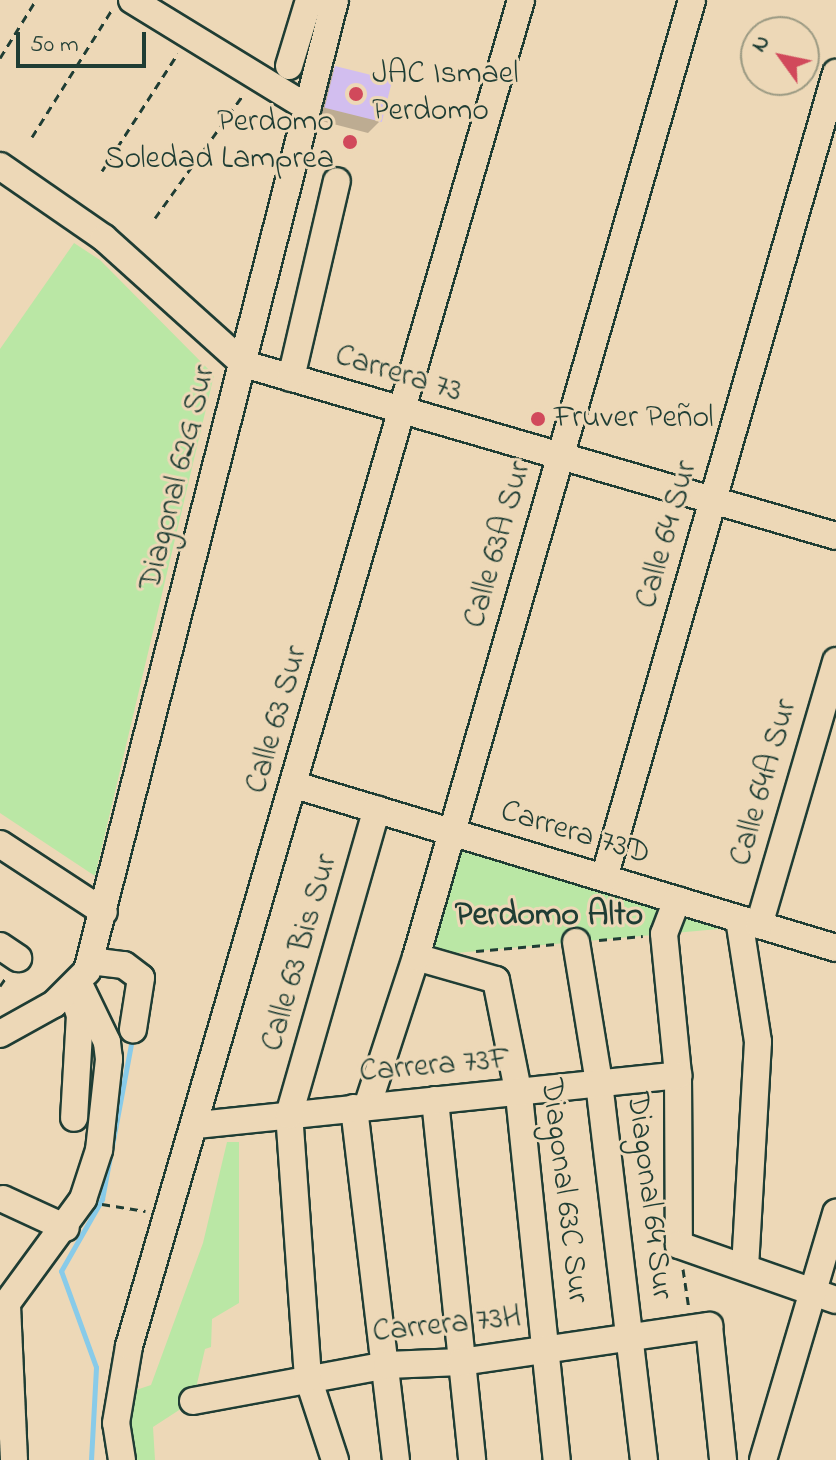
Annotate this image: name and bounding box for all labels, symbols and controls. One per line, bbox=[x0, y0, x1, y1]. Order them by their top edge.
scale bar bbox=[20, 16, 150, 66]
north arrow bbox=[740, 16, 820, 96]
text: 50 m bbox=[30, 28, 79, 63]
text: N bbox=[744, 29, 779, 59]
place label: JAC Ismael Perdomo bbox=[372, 57, 519, 132]
marker: JAC Ismael Perdomo bbox=[347, 85, 365, 103]
place label: Perdomo Soledad Lamprea bbox=[104, 105, 334, 180]
marker: Perdomo Soledad Lamprea bbox=[341, 133, 359, 151]
street label: Carrera 73 bbox=[330, 338, 466, 412]
street label: Diagonal 62G Sur bbox=[132, 361, 226, 595]
place label: Fruver Peñol bbox=[554, 400, 714, 438]
marker: Fruver Peñol bbox=[529, 410, 547, 428]
street label: Calle 63A Sur bbox=[457, 457, 541, 633]
street label: Calle 64 Sur bbox=[629, 457, 707, 613]
street label: Calle 63 Sur bbox=[239, 642, 317, 798]
street label: Calle 64A Sur bbox=[723, 695, 807, 871]
street label: Carrera 73D bbox=[496, 793, 654, 875]
street label: Calle 63 Bis Sur bbox=[254, 850, 348, 1056]
district label: Perdomo Alto bbox=[455, 897, 643, 937]
street label: Carrera 73F bbox=[358, 1041, 512, 1093]
street label: Diagonal 63C Sur bbox=[530, 1077, 596, 1305]
street label: Diagonal 64 Sur bbox=[616, 1090, 680, 1302]
street label: Carrera 73H bbox=[371, 1299, 523, 1353]

